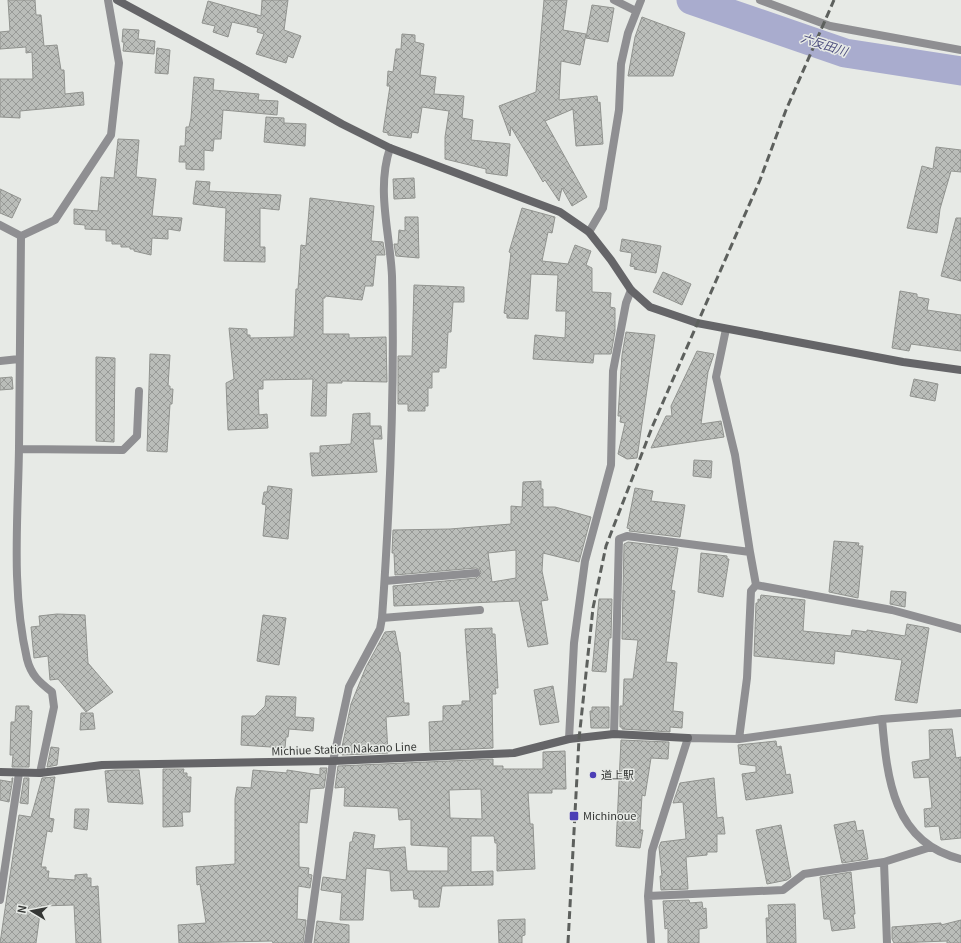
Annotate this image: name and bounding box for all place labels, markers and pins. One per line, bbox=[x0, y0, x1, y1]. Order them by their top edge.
place label: 道上駅 bbox=[601, 766, 634, 782]
marker: 道上駅 bbox=[588, 770, 598, 780]
place label: Michinoue bbox=[583, 807, 636, 823]
marker: Michinoue bbox=[568, 810, 580, 822]

